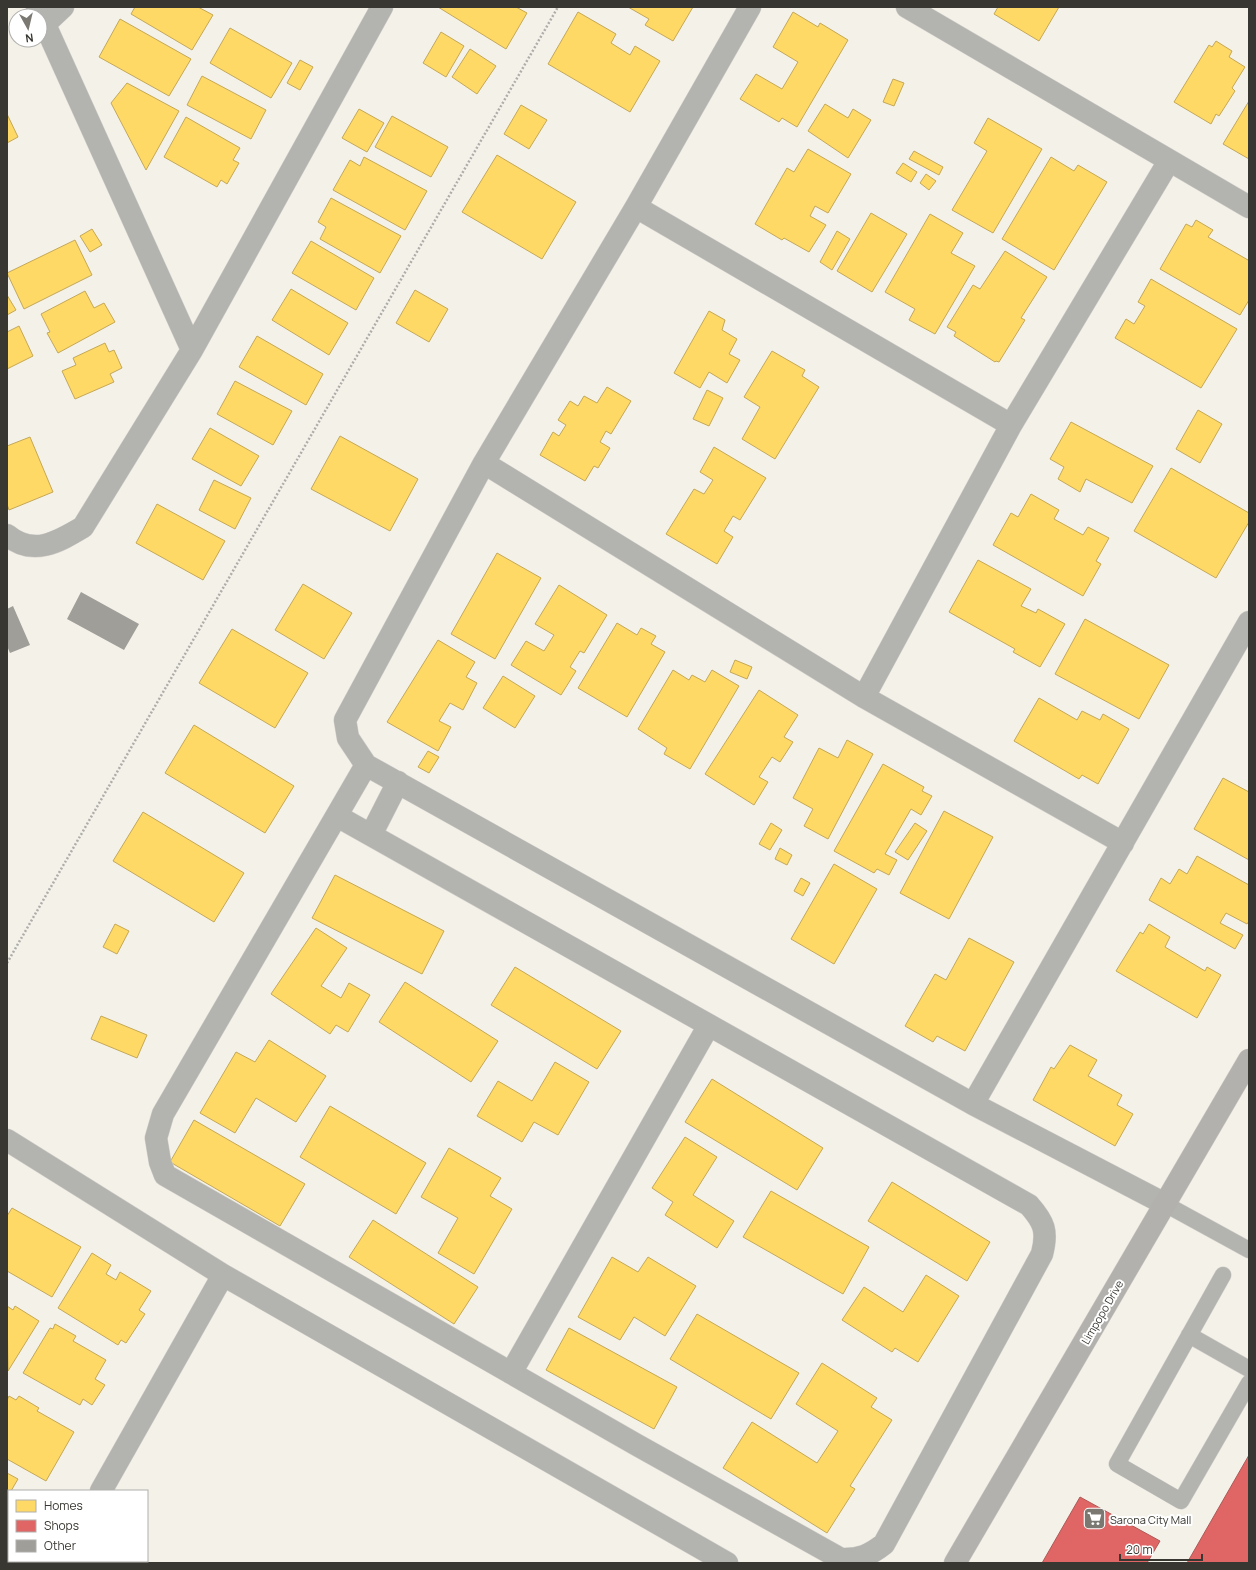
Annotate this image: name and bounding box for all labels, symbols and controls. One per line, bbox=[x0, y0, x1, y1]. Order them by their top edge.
north arrow bbox=[8, 8, 48, 48]
text: N bbox=[24, 30, 34, 46]
street label: Limpopo Drive bbox=[1078, 1277, 1127, 1347]
legend bbox=[8, 1490, 148, 1562]
text: Homes bbox=[44, 1497, 83, 1514]
supermarket icon: Sarona City Mall bbox=[1081, 1506, 1107, 1532]
place label: Sarona City Mall bbox=[1110, 1512, 1191, 1527]
text: Shops bbox=[44, 1517, 79, 1534]
scale bar bbox=[1120, 1536, 1202, 1562]
text: Other bbox=[44, 1537, 77, 1554]
text: 20 m bbox=[1126, 1541, 1153, 1558]

